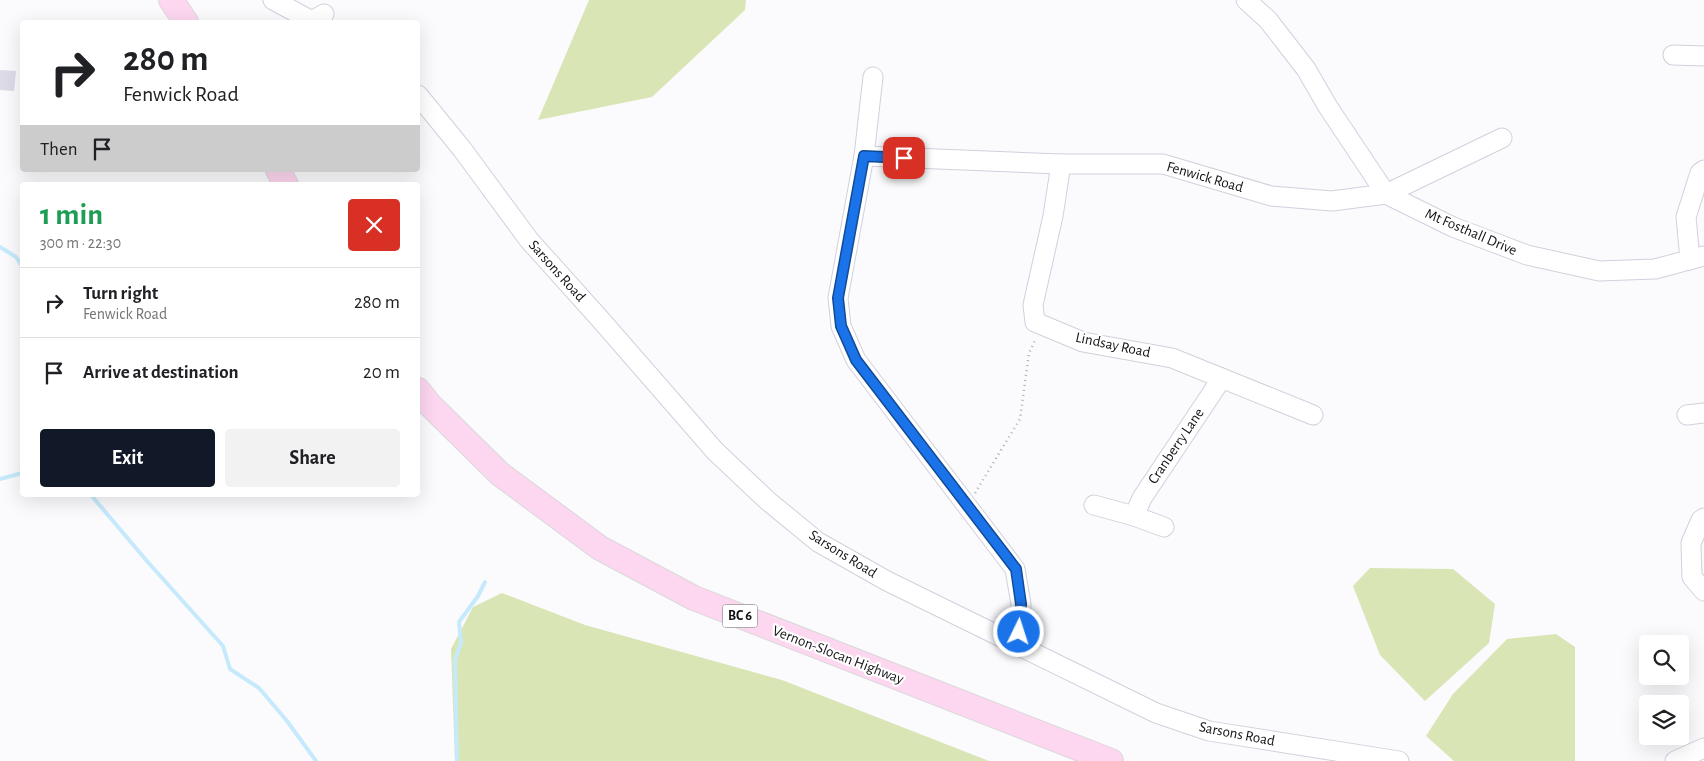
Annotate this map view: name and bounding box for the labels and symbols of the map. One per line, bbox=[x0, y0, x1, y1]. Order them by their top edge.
pin bbox=[883, 137, 925, 179]
street label: Fenwick Road bbox=[1165, 159, 1245, 195]
street label: Mt Fosthall Drive bbox=[1423, 206, 1519, 258]
street label: Sarsons Road bbox=[526, 237, 588, 305]
street label: Lindsay Road bbox=[1074, 330, 1152, 360]
street label: Cranberry Lane bbox=[1145, 405, 1207, 487]
street label: Sarsons Road bbox=[806, 527, 880, 581]
road number: BC 6 bbox=[722, 604, 758, 628]
position arrow bbox=[992, 605, 1044, 657]
street label: Vernon-Slocan Highway bbox=[770, 623, 906, 687]
street label: Sarsons Road bbox=[1198, 719, 1276, 749]

